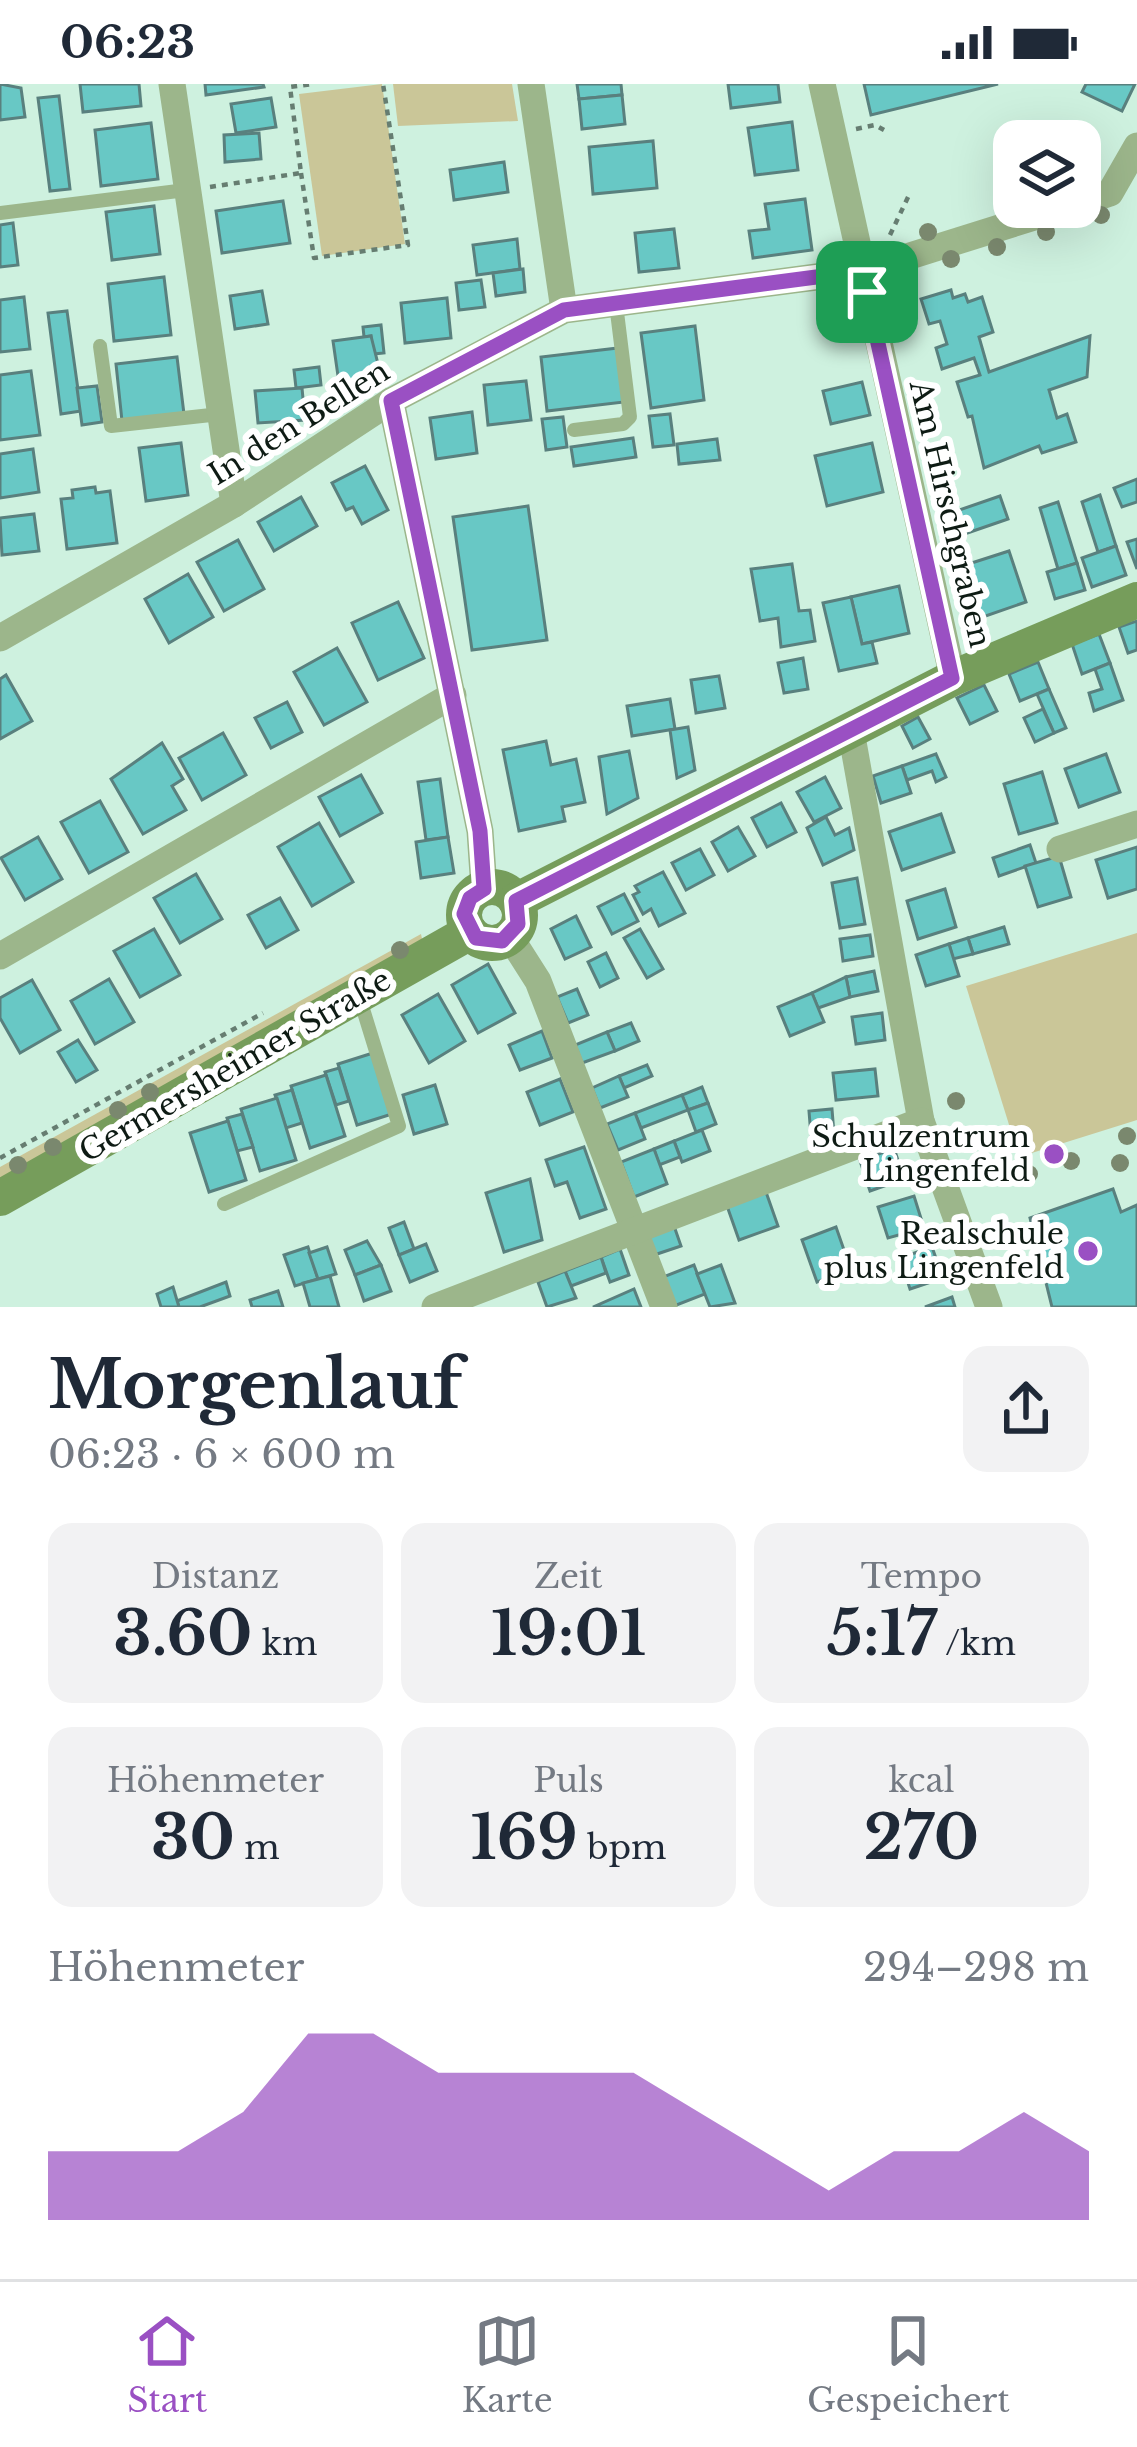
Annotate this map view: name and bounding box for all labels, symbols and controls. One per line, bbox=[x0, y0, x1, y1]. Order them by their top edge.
text: 06:23 bbox=[60, 14, 195, 70]
map controls bbox=[993, 120, 1101, 228]
button: layers bbox=[993, 120, 1101, 228]
pin bbox=[816, 241, 918, 343]
icon: arrive bbox=[834, 259, 900, 325]
street label: In den Bellen bbox=[202, 352, 396, 493]
street label: Am Hirschgraben bbox=[902, 376, 999, 651]
street label: Germersheimer Straße bbox=[72, 961, 397, 1170]
place label: Schulzentrum Lingenfeld bbox=[812, 1118, 1030, 1189]
marker: Schulzentrum Lingenfeld bbox=[1041, 1141, 1067, 1167]
place label: Realschule plus Lingenfeld bbox=[824, 1215, 1064, 1286]
marker: Realschule plus Lingenfeld bbox=[1075, 1238, 1101, 1264]
text: Morgenlauf bbox=[48, 1344, 462, 1426]
button: share bbox=[963, 1346, 1089, 1472]
text: 06:23 · 6 × 600 m bbox=[48, 1430, 395, 1479]
text: Distanz bbox=[152, 1556, 279, 1597]
text: Zeit bbox=[534, 1556, 603, 1597]
text: Tempo bbox=[861, 1556, 982, 1597]
text: 3.60 bbox=[114, 1597, 252, 1671]
text: 19:01 bbox=[491, 1597, 646, 1671]
text: 5:17 bbox=[827, 1597, 937, 1671]
text: km bbox=[252, 1623, 318, 1664]
text: /km bbox=[937, 1623, 1016, 1664]
text: Höhenmeter bbox=[107, 1760, 324, 1801]
text: Puls bbox=[533, 1760, 604, 1801]
text: kcal bbox=[889, 1760, 954, 1801]
text: 30 bbox=[151, 1801, 235, 1875]
text: 169 bbox=[471, 1801, 578, 1875]
text: 270 bbox=[864, 1801, 979, 1875]
text: m bbox=[235, 1827, 280, 1868]
text: bpm bbox=[578, 1827, 666, 1868]
text: Höhenmeter bbox=[48, 1943, 304, 1992]
text: 294–298 m bbox=[863, 1943, 1089, 1992]
tab: Start bbox=[127, 2308, 207, 2421]
tab: Karte bbox=[462, 2308, 553, 2421]
tab: Gespeichert bbox=[807, 2308, 1010, 2421]

